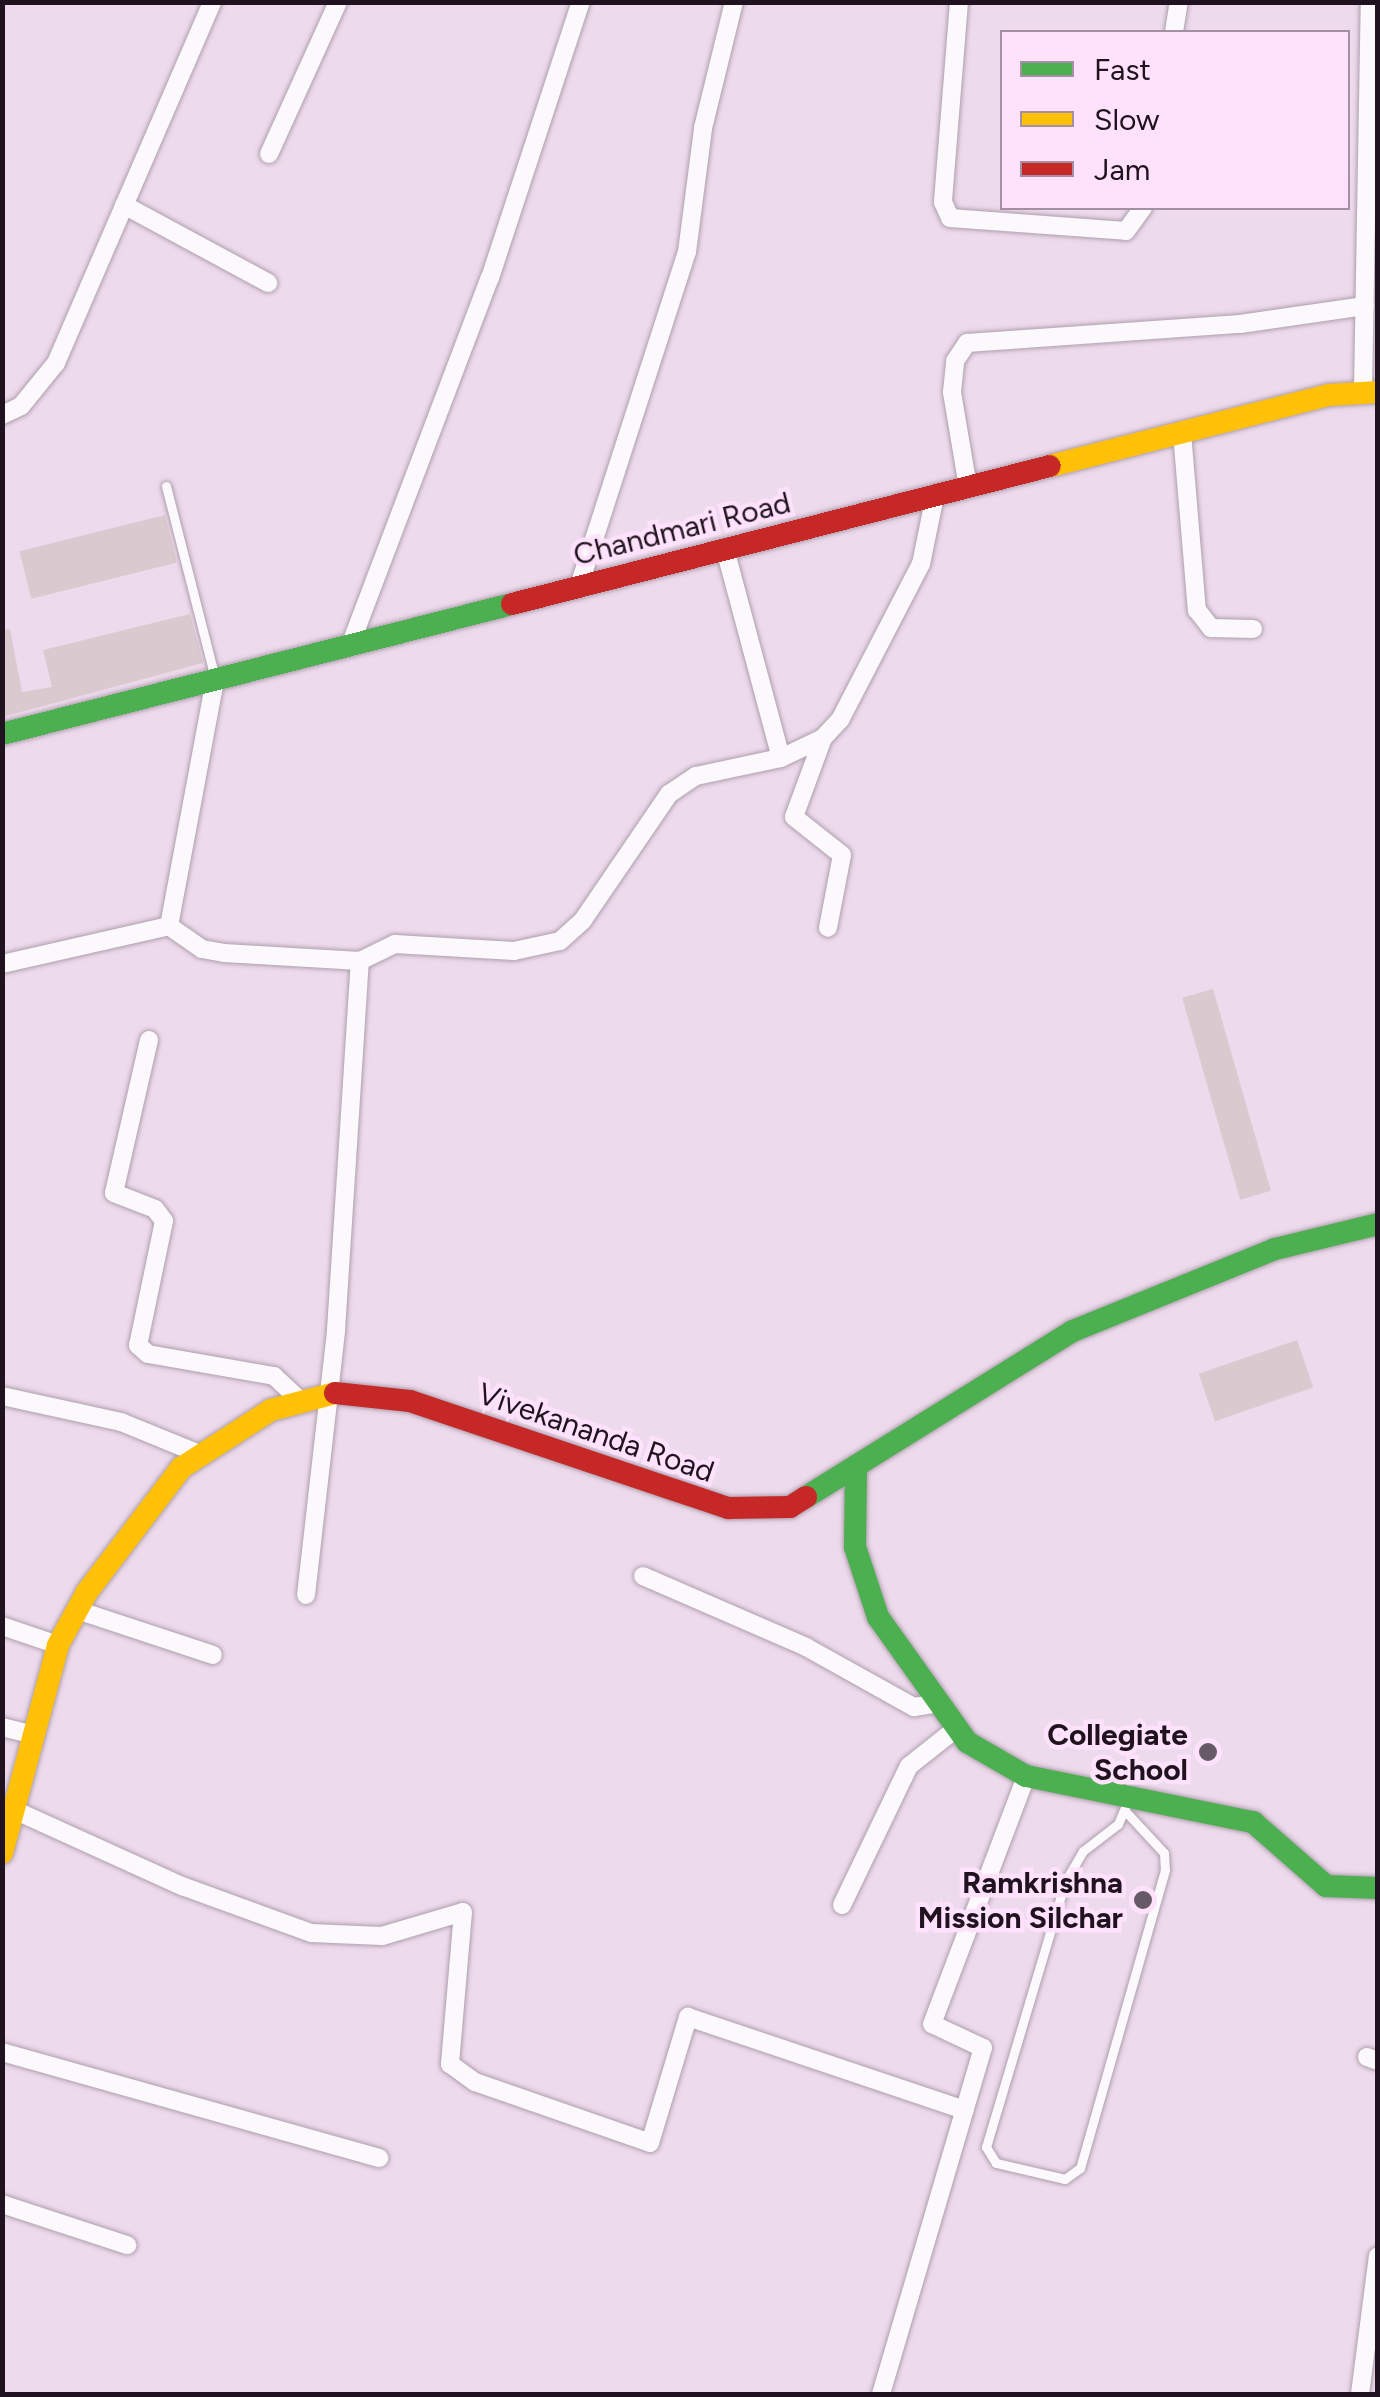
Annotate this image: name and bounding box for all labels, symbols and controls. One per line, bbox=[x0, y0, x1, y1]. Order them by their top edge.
legend bbox=[1000, 30, 1350, 210]
text: Fast bbox=[1094, 51, 1151, 88]
text: Slow bbox=[1094, 101, 1160, 138]
text: Jam bbox=[1094, 151, 1150, 188]
street label: Chandmari Road bbox=[570, 485, 794, 573]
street label: Vivekananda Road bbox=[473, 1376, 719, 1490]
place label: Collegiate School bbox=[1047, 1717, 1188, 1788]
marker: Collegiate School bbox=[1197, 1741, 1219, 1763]
place label: Ramkrishna Mission Silchar bbox=[918, 1865, 1123, 1936]
marker: Ramkrishna Mission Silchar bbox=[1132, 1889, 1154, 1911]

